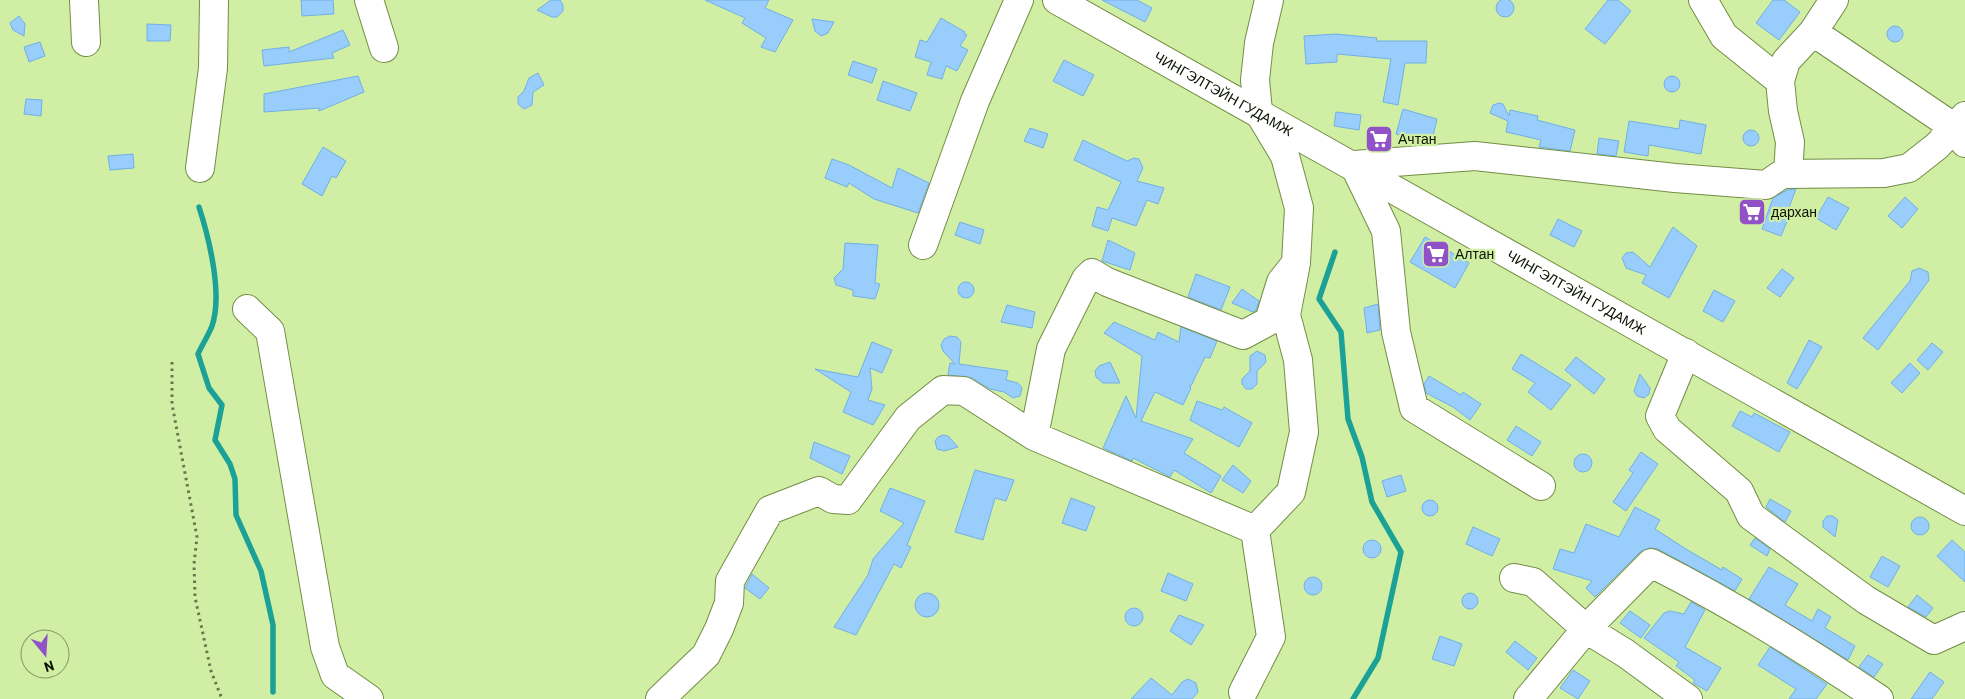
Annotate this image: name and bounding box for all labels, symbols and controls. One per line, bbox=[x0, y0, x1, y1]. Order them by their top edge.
street label: ЧИНГЭЛТЭЙН ГУДАМЖ bbox=[1151, 47, 1296, 139]
supermarket icon: Ачтан bbox=[1364, 124, 1394, 154]
place label: Ачтан bbox=[1398, 130, 1436, 147]
supermarket icon: дархан bbox=[1737, 197, 1767, 227]
place label: дархан bbox=[1771, 203, 1817, 220]
supermarket icon: Алтан bbox=[1421, 239, 1451, 269]
place label: Алтан bbox=[1455, 245, 1494, 262]
street label: ЧИНГЭЛТЭЙН ГУДАМЖ bbox=[1504, 246, 1649, 338]
north arrow bbox=[20, 629, 70, 679]
text: N bbox=[42, 657, 56, 676]

